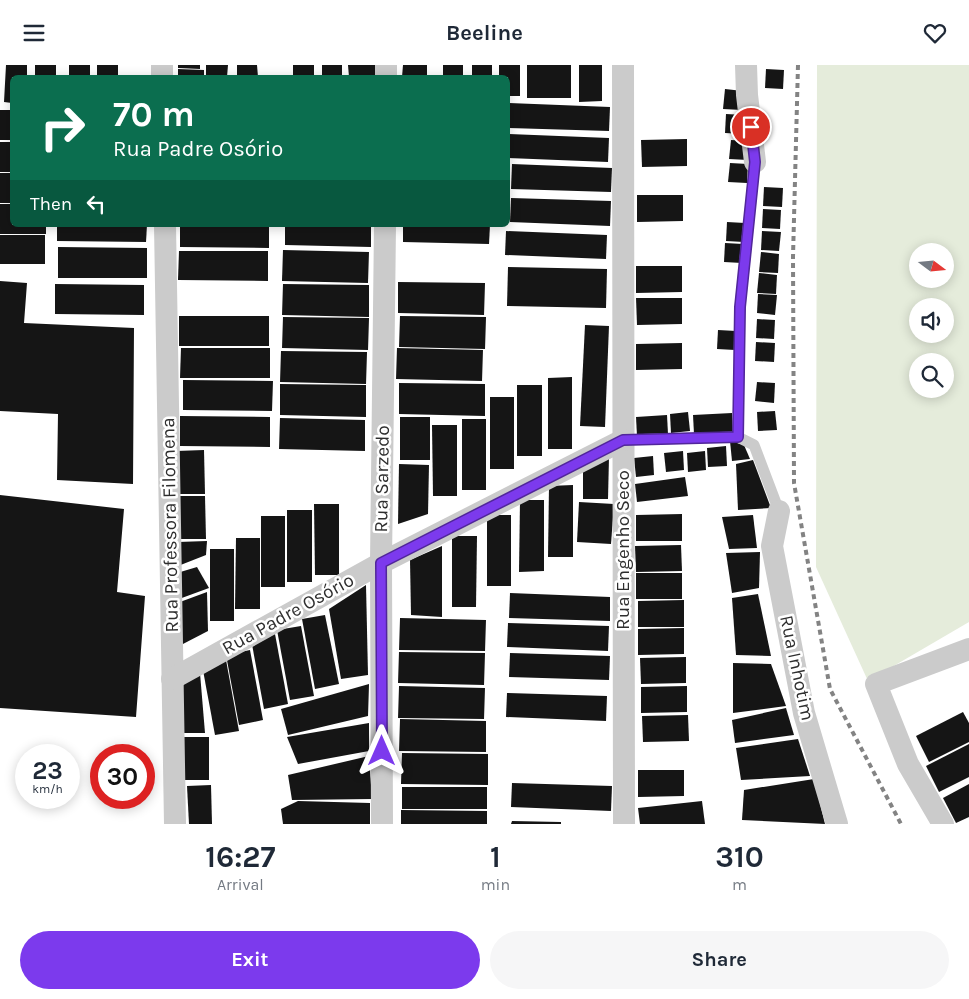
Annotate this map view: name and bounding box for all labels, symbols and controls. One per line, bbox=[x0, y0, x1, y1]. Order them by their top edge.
icon: menu bbox=[20, 19, 48, 47]
icon: heart bbox=[921, 19, 949, 47]
text: Beeline bbox=[446, 20, 523, 46]
text: 70 m bbox=[113, 94, 195, 135]
icon: right bbox=[30, 95, 95, 160]
pin bbox=[730, 106, 772, 148]
icon: arrive bbox=[737, 113, 765, 141]
text: Rua Padre Osório bbox=[113, 136, 283, 162]
icon: left bbox=[82, 190, 110, 218]
text: Then bbox=[30, 193, 72, 215]
north arrow bbox=[909, 243, 954, 287]
map controls bbox=[909, 243, 954, 398]
button: sound bbox=[909, 298, 954, 343]
button: search bbox=[909, 353, 954, 398]
street label: Rua Professora Filomena bbox=[157, 417, 183, 633]
street label: Rua Sarzedo bbox=[370, 425, 394, 533]
street label: Rua Engenho Seco bbox=[612, 470, 634, 630]
street label: Rua Padre Osório bbox=[218, 569, 358, 659]
street label: Rua Inhotim bbox=[775, 613, 819, 723]
position arrow bbox=[355, 724, 407, 776]
speed limit sign: 30 bbox=[90, 744, 155, 809]
text: 23 bbox=[32, 756, 63, 785]
text: km/h bbox=[32, 782, 63, 796]
text: 16:27 bbox=[205, 839, 275, 875]
text: 1 bbox=[490, 839, 501, 875]
text: 310 bbox=[715, 839, 764, 875]
text: Arrival bbox=[217, 875, 264, 894]
text: min bbox=[481, 875, 510, 894]
text: m bbox=[732, 875, 747, 894]
button: Exit bbox=[20, 931, 480, 989]
button: Share bbox=[490, 931, 949, 989]

